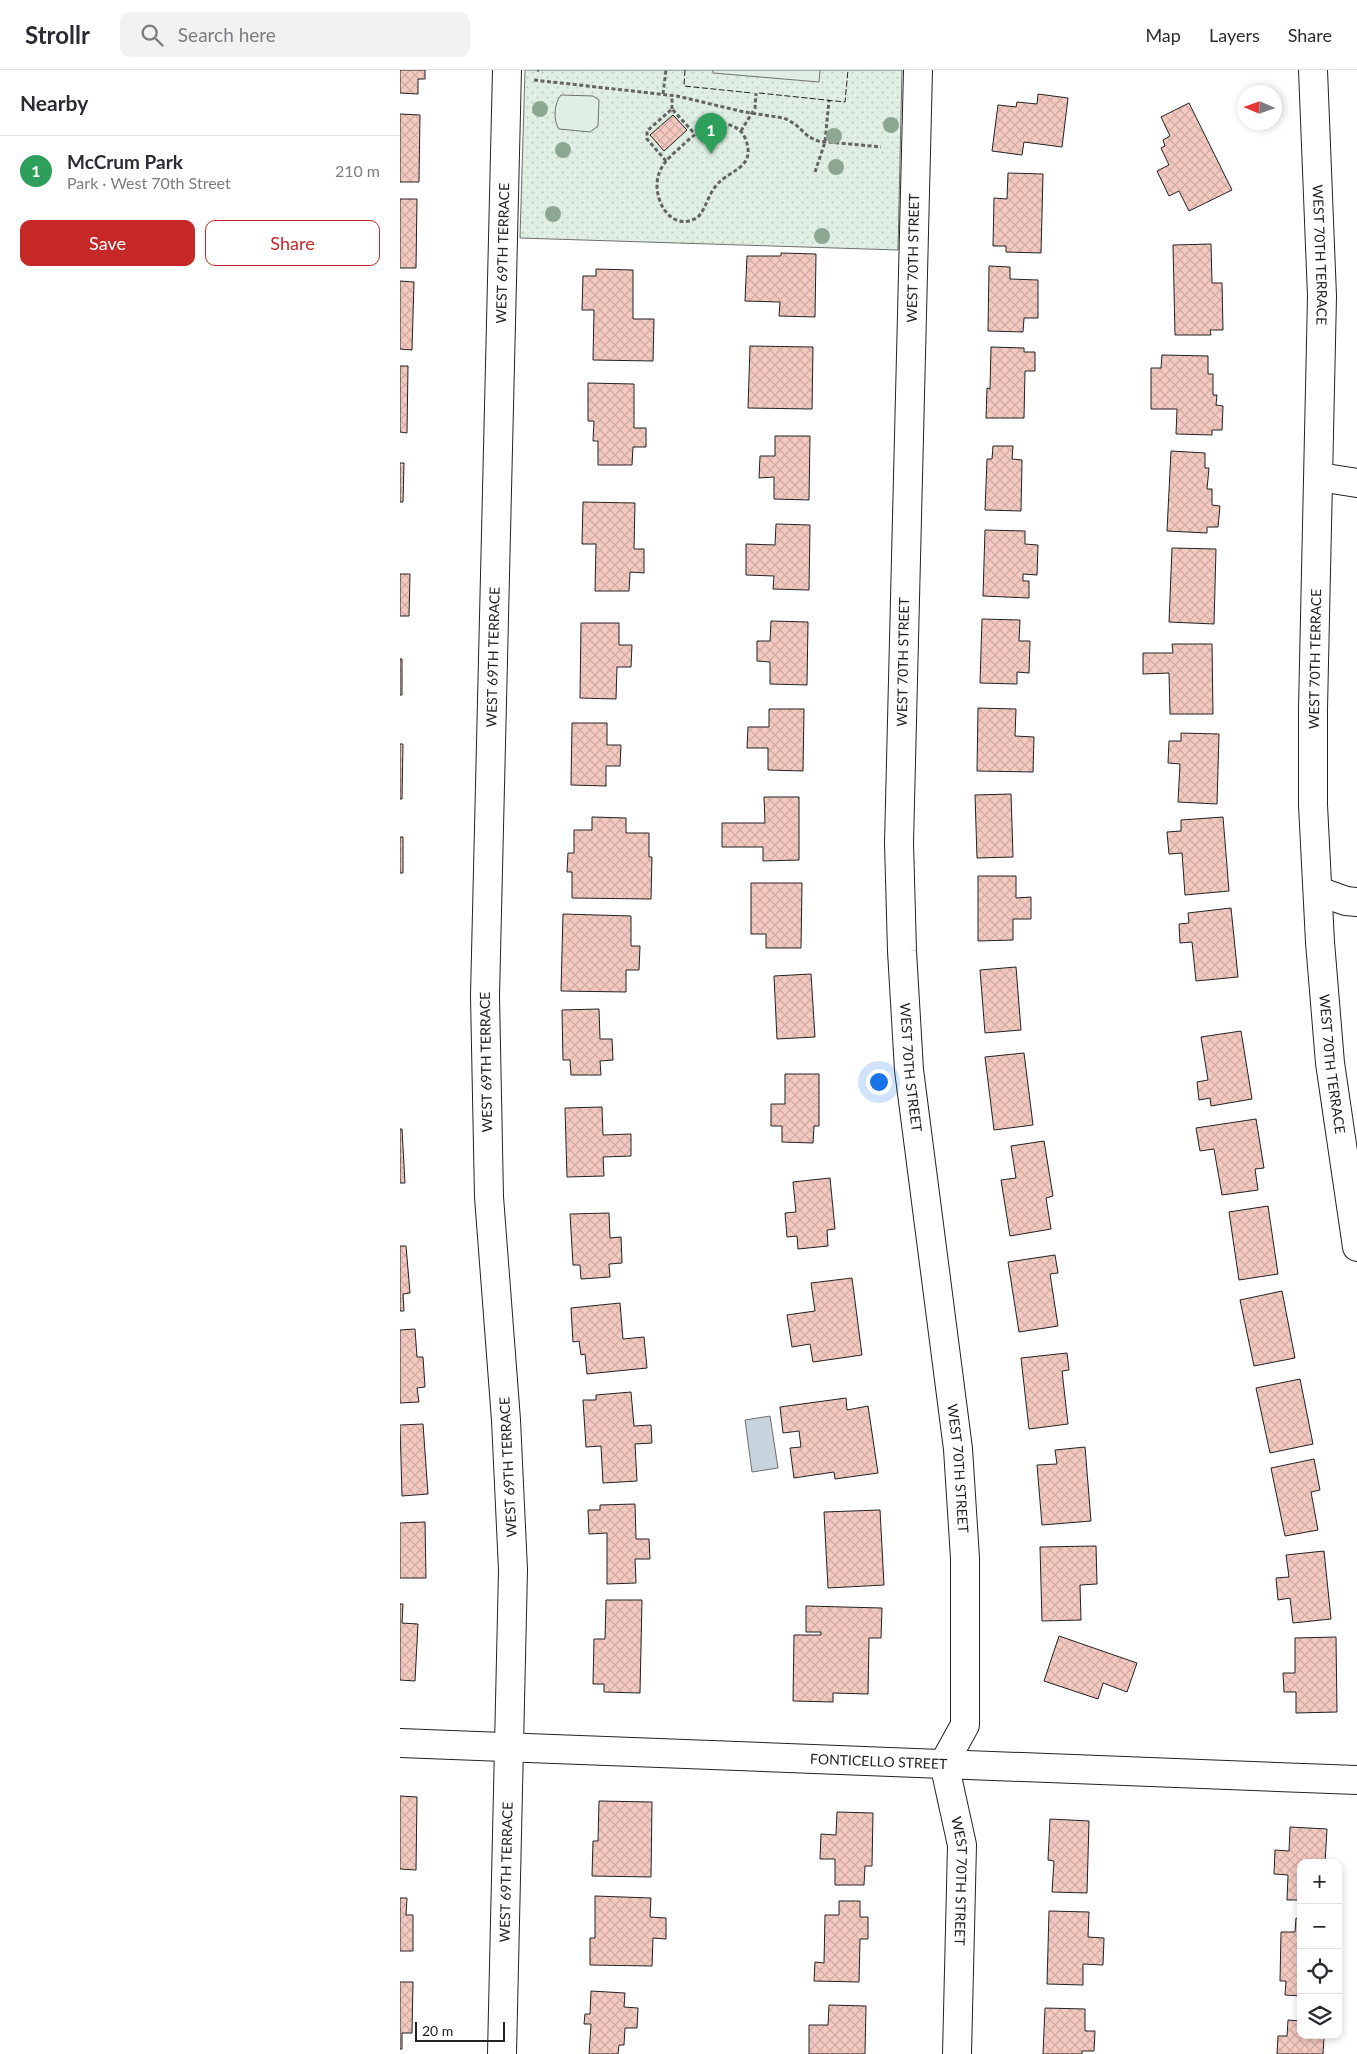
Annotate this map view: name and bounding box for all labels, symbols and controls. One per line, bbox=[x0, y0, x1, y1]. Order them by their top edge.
search box bbox=[120, 12, 470, 57]
text: Strollr bbox=[25, 20, 90, 49]
icon: search bbox=[138, 21, 166, 49]
text: Search here bbox=[178, 23, 276, 46]
text: Map bbox=[1145, 24, 1181, 46]
text: Layers bbox=[1209, 24, 1260, 46]
text: Share bbox=[1288, 24, 1332, 46]
north arrow bbox=[1237, 85, 1282, 130]
text: Nearby bbox=[20, 90, 88, 115]
pin: 1 bbox=[695, 113, 727, 154]
text: McCrum Park bbox=[67, 150, 183, 173]
text: 1 bbox=[31, 161, 41, 180]
text: 210 m bbox=[335, 161, 380, 180]
text: Park · West 70th Street bbox=[67, 173, 231, 192]
street label: WEST 69TH TERRACE bbox=[492, 183, 512, 324]
street label: WEST 70TH TERRACE bbox=[1310, 184, 1331, 325]
street label: WEST 70TH STREET bbox=[903, 192, 922, 323]
button: Save bbox=[20, 220, 195, 266]
button: Share bbox=[205, 220, 380, 266]
street label: WEST 69TH TERRACE bbox=[482, 587, 503, 728]
street label: WEST 70TH TERRACE bbox=[1305, 589, 1324, 729]
street label: WEST 70TH STREET bbox=[893, 596, 912, 727]
street label: WEST 69TH TERRACE bbox=[476, 992, 495, 1132]
street label: WEST 70TH TERRACE bbox=[1316, 993, 1349, 1135]
street label: WEST 70TH STREET bbox=[897, 1002, 926, 1134]
your location bbox=[866, 1069, 892, 1095]
street label: WEST 69TH TERRACE bbox=[495, 1396, 520, 1538]
street label: WEST 70TH STREET bbox=[944, 1403, 972, 1534]
street label: FONTICELLO STREET bbox=[810, 1750, 948, 1772]
street label: WEST 69TH TERRACE bbox=[496, 1802, 516, 1943]
street label: WEST 70TH STREET bbox=[948, 1815, 971, 1946]
map controls bbox=[1297, 1859, 1342, 2039]
button: + bbox=[1297, 1859, 1342, 1904]
button: − bbox=[1297, 1904, 1342, 1949]
button: locate bbox=[1297, 1949, 1342, 1994]
button: layers bbox=[1297, 1994, 1342, 2039]
scale bar bbox=[415, 2019, 505, 2042]
text: 20 m bbox=[422, 2022, 453, 2039]

